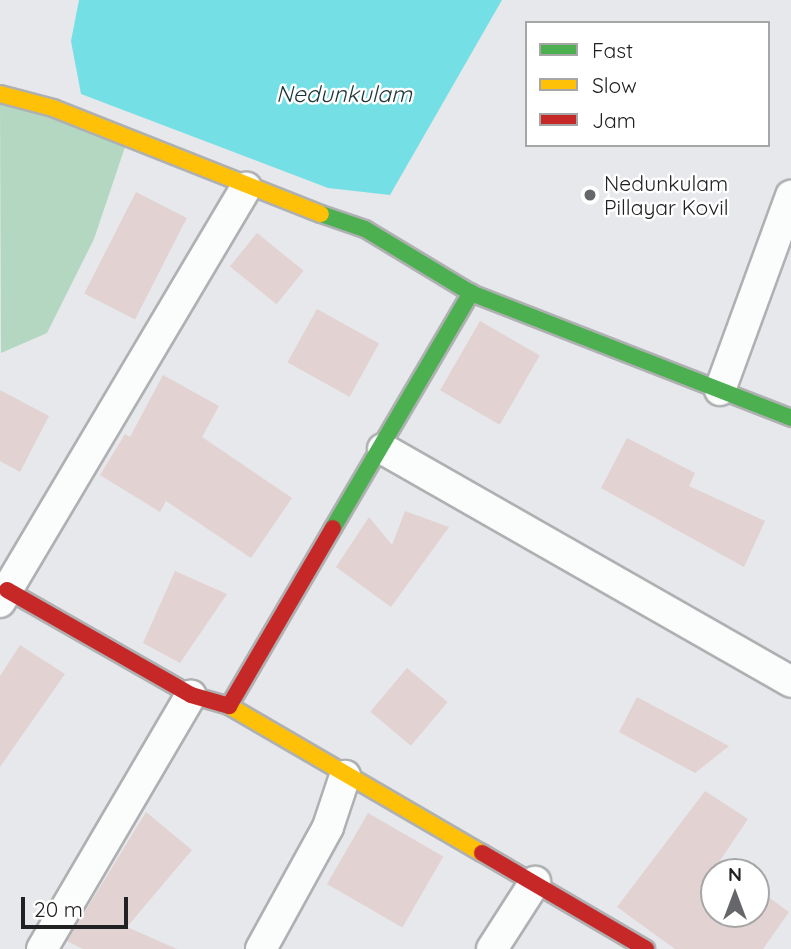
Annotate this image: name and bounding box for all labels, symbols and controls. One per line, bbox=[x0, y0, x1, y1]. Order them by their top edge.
legend bbox=[525, 21, 770, 147]
text: Fast bbox=[592, 37, 633, 63]
text: Slow bbox=[592, 72, 637, 98]
water label: Nedunkulam bbox=[276, 80, 412, 108]
text: Jam bbox=[592, 107, 636, 133]
place label: Nedunkulam Pillayar Kovil bbox=[604, 170, 729, 220]
marker: Nedunkulam Pillayar Kovil bbox=[582, 187, 598, 203]
north arrow bbox=[700, 858, 770, 928]
text: N bbox=[728, 862, 742, 886]
scale bar bbox=[24, 883, 131, 927]
text: 20 m bbox=[34, 896, 83, 922]

